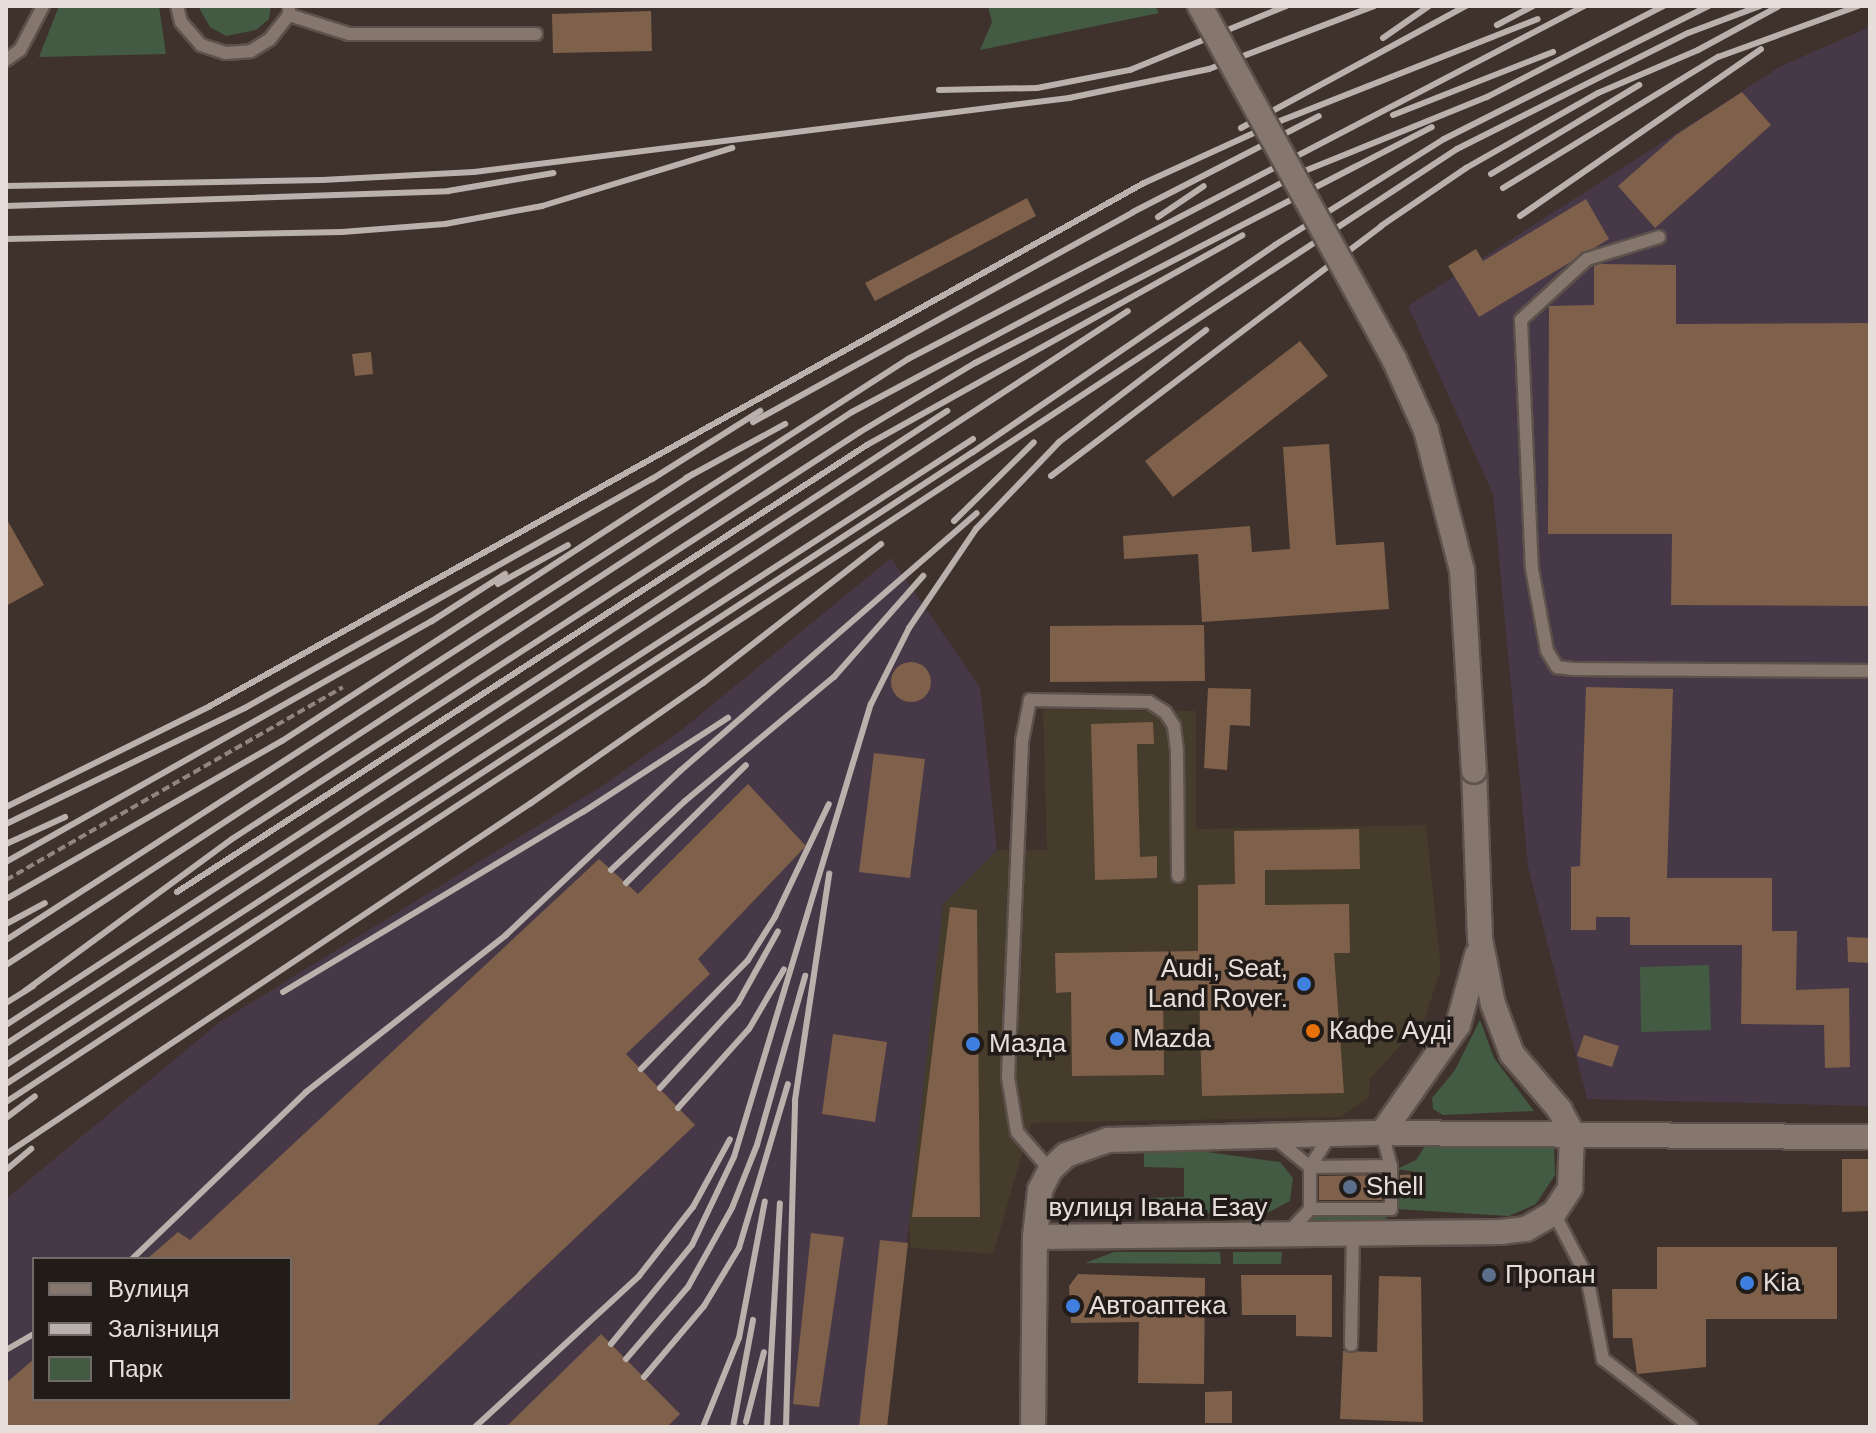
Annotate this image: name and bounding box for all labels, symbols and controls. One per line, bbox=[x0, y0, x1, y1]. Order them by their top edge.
place label: Audi, Seat, Land Rover. bbox=[1148, 953, 1288, 1014]
marker: Audi, Seat, Land Rover. bbox=[1295, 975, 1313, 993]
place label: Кафе Ауді bbox=[1329, 1015, 1452, 1047]
marker: Кафе Ауді bbox=[1304, 1022, 1322, 1040]
place label: Mazda bbox=[1133, 1023, 1211, 1055]
place label: Мазда bbox=[989, 1028, 1066, 1060]
marker: Mazda bbox=[1108, 1030, 1126, 1048]
marker: Мазда bbox=[964, 1035, 982, 1053]
place label: Shell bbox=[1366, 1171, 1424, 1203]
marker: Shell bbox=[1341, 1178, 1359, 1196]
street label: вулиця Івана Езау bbox=[1048, 1192, 1268, 1224]
legend bbox=[32, 1257, 292, 1401]
place label: Пропан bbox=[1505, 1259, 1596, 1291]
marker: Пропан bbox=[1480, 1266, 1498, 1284]
place label: Kia bbox=[1763, 1267, 1801, 1299]
marker: Kia bbox=[1738, 1274, 1756, 1292]
text: Вулиця bbox=[108, 1275, 189, 1302]
place label: Автоаптека bbox=[1089, 1290, 1227, 1322]
marker: Автоаптека bbox=[1064, 1297, 1082, 1315]
text: Залізниця bbox=[108, 1315, 220, 1342]
text: Парк bbox=[108, 1355, 162, 1382]

